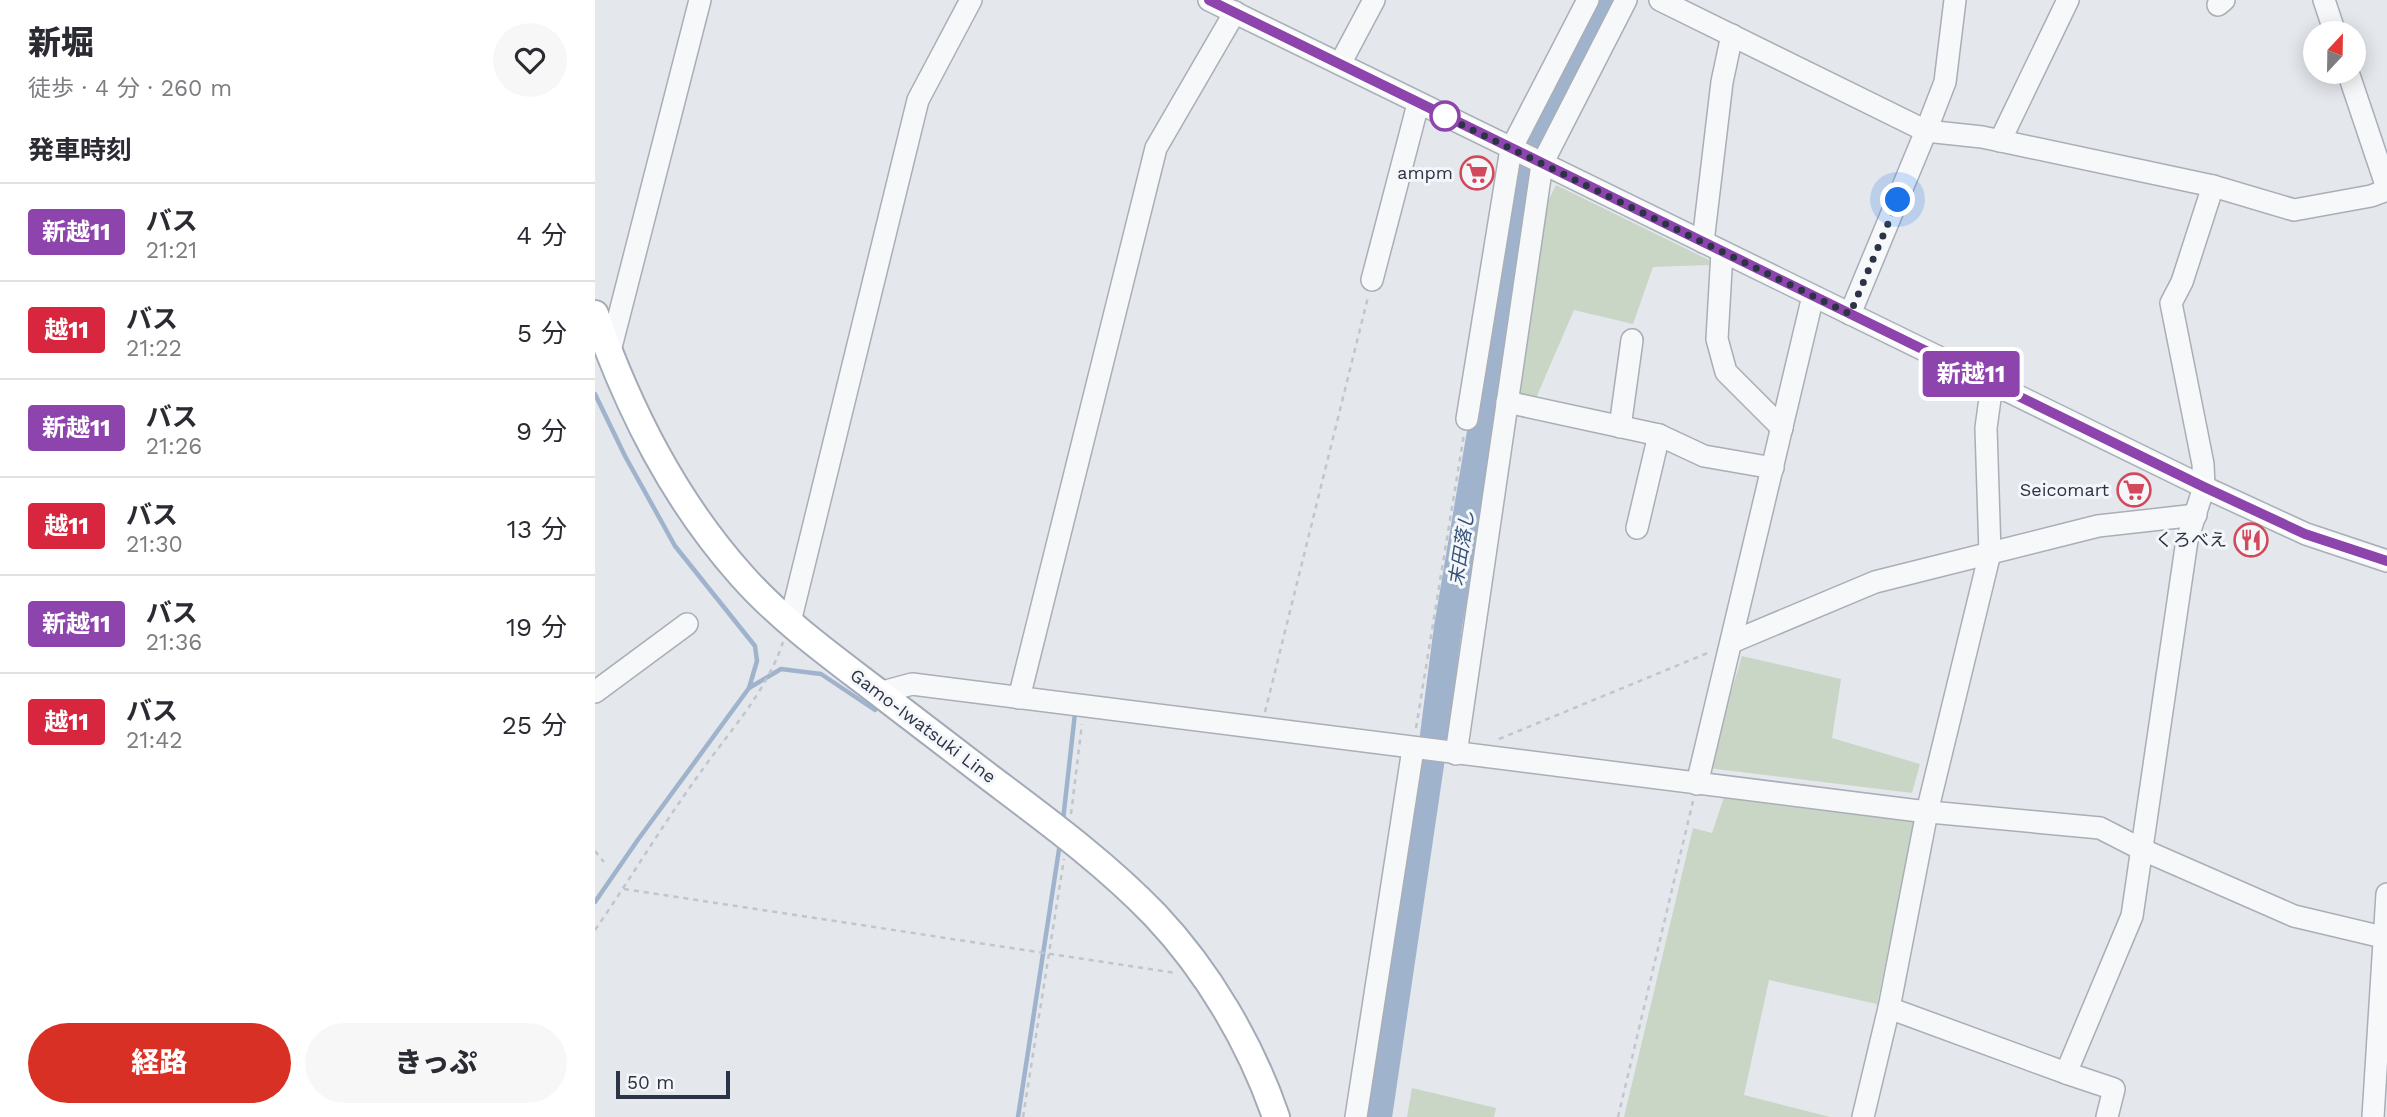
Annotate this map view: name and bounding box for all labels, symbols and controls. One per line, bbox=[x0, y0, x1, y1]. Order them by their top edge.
north arrow bbox=[2303, 21, 2366, 84]
map controls bbox=[2303, 21, 2366, 84]
text: 新堀 bbox=[28, 23, 94, 62]
button: heart bbox=[493, 23, 567, 97]
text: 徒歩 · 4 分 · 260 m bbox=[28, 75, 232, 102]
unlabelled marker bbox=[1430, 101, 1460, 131]
text: 発車時刻 bbox=[28, 135, 132, 165]
supermarket icon: ampm bbox=[1458, 154, 1496, 192]
place label: ampm bbox=[1397, 162, 1453, 183]
your location bbox=[1880, 182, 1915, 217]
text: バス bbox=[146, 206, 198, 236]
text: 新越11 bbox=[42, 218, 111, 246]
text: 4 分 bbox=[516, 220, 567, 250]
text: 21:21 bbox=[146, 237, 197, 264]
text: バス bbox=[126, 304, 178, 334]
text: 越11 bbox=[44, 316, 89, 344]
text: 5 分 bbox=[517, 318, 567, 348]
text: 21:22 bbox=[126, 335, 182, 362]
line badge: 新越11 bbox=[1922, 351, 2020, 397]
text: 新越11 bbox=[1937, 360, 2005, 388]
text: バス bbox=[146, 402, 198, 432]
text: 新越11 bbox=[42, 414, 111, 442]
text: 9 分 bbox=[516, 416, 567, 446]
text: 21:26 bbox=[146, 433, 202, 460]
supermarket icon: Seicomart bbox=[2115, 471, 2153, 509]
place label: Seicomart bbox=[2020, 479, 2109, 500]
text: バス bbox=[126, 500, 178, 530]
water label: 末田落し bbox=[1444, 509, 1479, 587]
text: 越11 bbox=[44, 512, 89, 540]
text: 13 分 bbox=[507, 514, 567, 544]
restaurant icon: くろべえ bbox=[2232, 521, 2270, 559]
place label: くろべえ bbox=[2155, 529, 2227, 550]
text: 21:30 bbox=[126, 531, 183, 558]
text: バス bbox=[146, 598, 198, 628]
text: 新越11 bbox=[42, 610, 111, 638]
text: 19 分 bbox=[506, 612, 567, 642]
text: 21:36 bbox=[146, 629, 202, 656]
street label: Gamo-Iwatsuki Line bbox=[846, 664, 1000, 787]
text: バス bbox=[126, 696, 178, 726]
text: 越11 bbox=[44, 708, 89, 736]
text: 25 分 bbox=[502, 710, 567, 740]
text: 21:42 bbox=[126, 727, 183, 754]
button: 経路 bbox=[28, 1023, 291, 1103]
button: きっぷ bbox=[305, 1023, 567, 1103]
scale bar bbox=[616, 1068, 730, 1100]
text: 50 m bbox=[627, 1071, 674, 1094]

